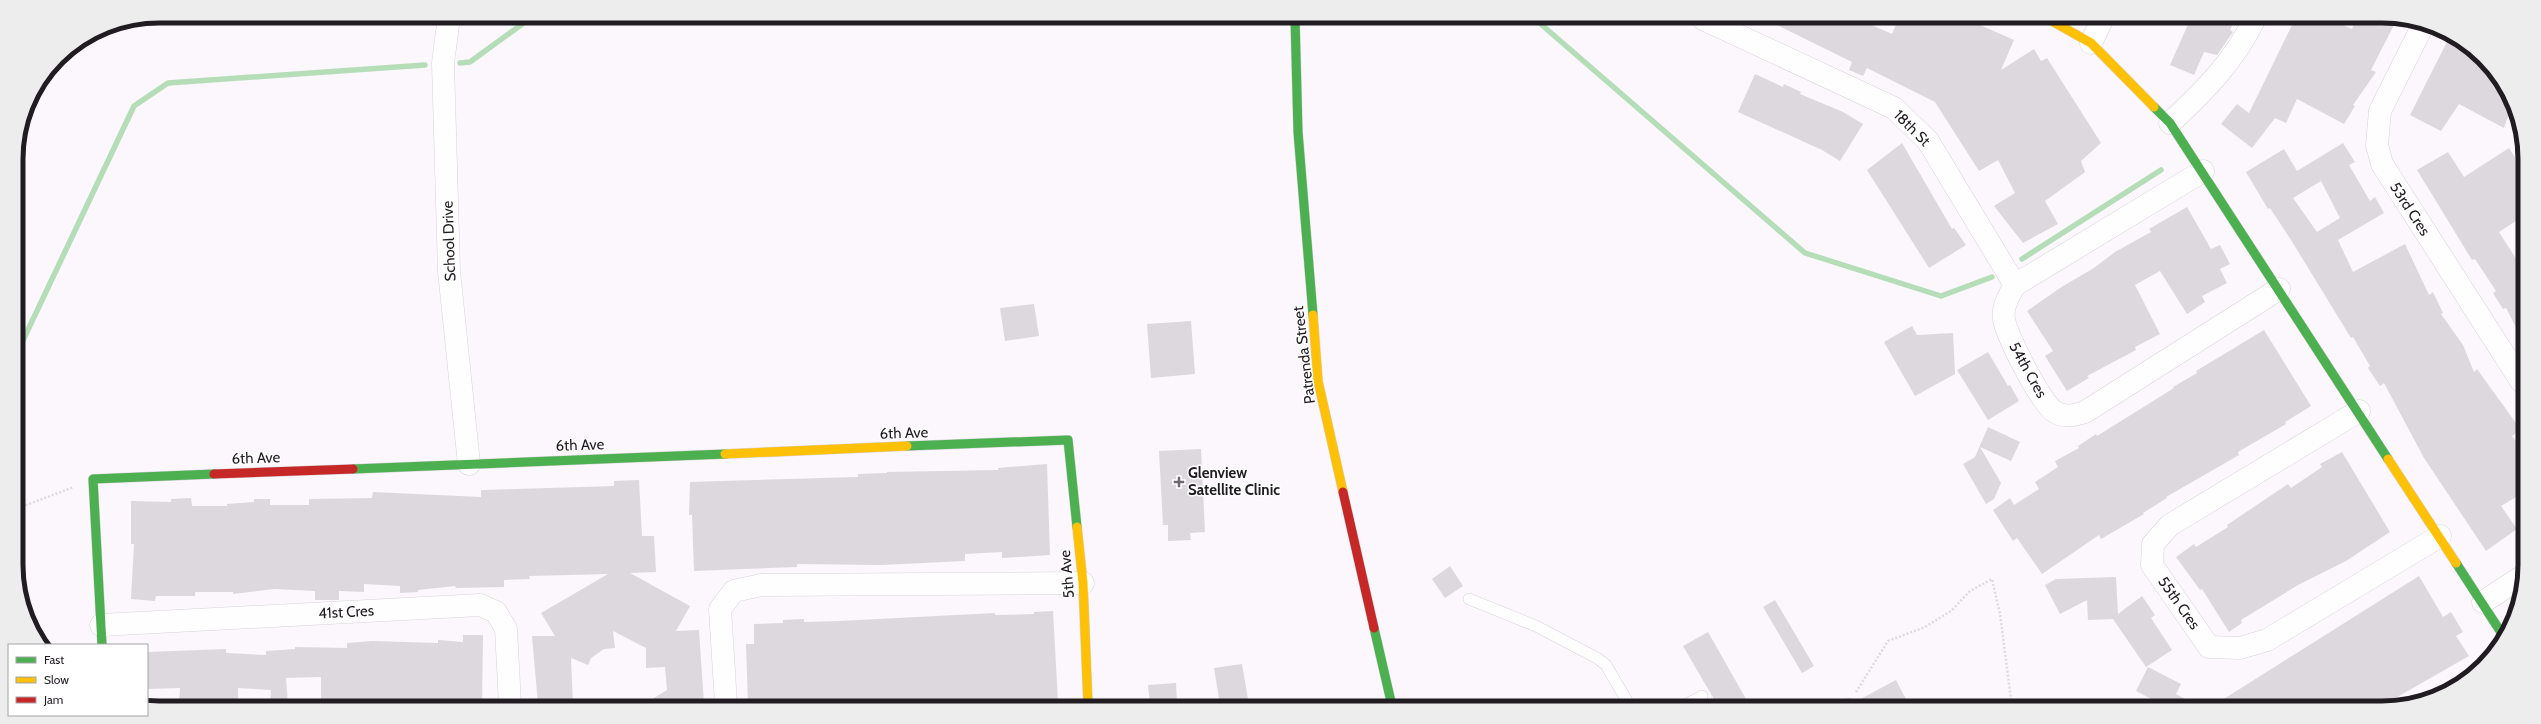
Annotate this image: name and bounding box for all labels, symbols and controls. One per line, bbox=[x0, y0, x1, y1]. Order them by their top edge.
street label: 18th St bbox=[1890, 106, 1934, 150]
street label: 53rd Cres bbox=[2386, 179, 2434, 239]
street label: School Drive bbox=[439, 200, 459, 282]
street label: Patrenda Street bbox=[1289, 305, 1319, 405]
street label: 54th Cres bbox=[2005, 339, 2051, 401]
street label: 6th Ave bbox=[879, 423, 929, 443]
street label: 6th Ave bbox=[555, 435, 605, 455]
street label: 6th Ave bbox=[231, 448, 281, 468]
place label: Glenview Satellite Clinic bbox=[1188, 464, 1280, 499]
marker: Glenview Satellite Clinic bbox=[1173, 476, 1185, 488]
street label: 5th Ave bbox=[1056, 549, 1078, 599]
street label: 55th Cres bbox=[2154, 573, 2204, 633]
street label: 41st Cres bbox=[318, 602, 374, 622]
legend bbox=[8, 644, 148, 716]
text: Fast bbox=[44, 652, 64, 667]
text: Slow bbox=[44, 672, 69, 687]
text: Jam bbox=[43, 692, 63, 707]

